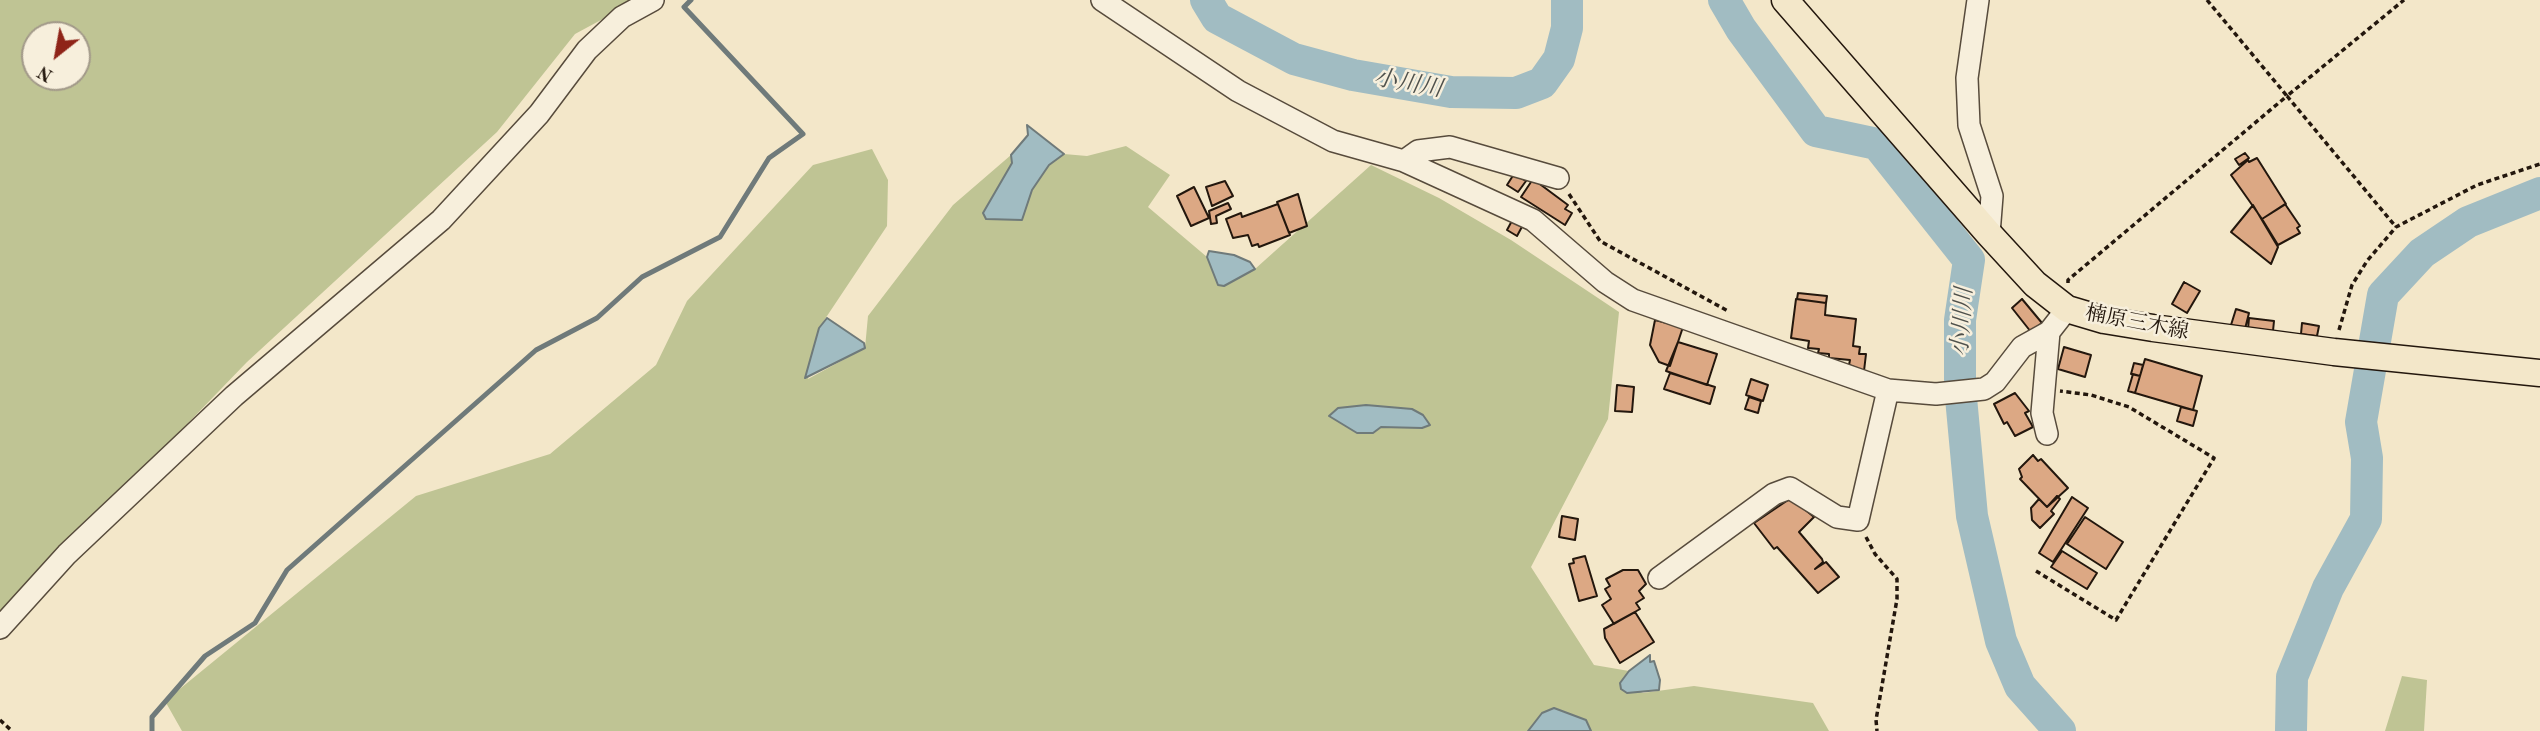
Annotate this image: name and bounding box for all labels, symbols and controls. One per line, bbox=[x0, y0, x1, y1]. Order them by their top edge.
north arrow bbox=[21, 21, 91, 91]
text: N bbox=[35, 61, 57, 85]
water label: 小川川 bbox=[1372, 64, 1444, 104]
water label: 小川川 bbox=[1947, 287, 1979, 357]
street label: 楠原三木線 bbox=[2083, 301, 2191, 345]

